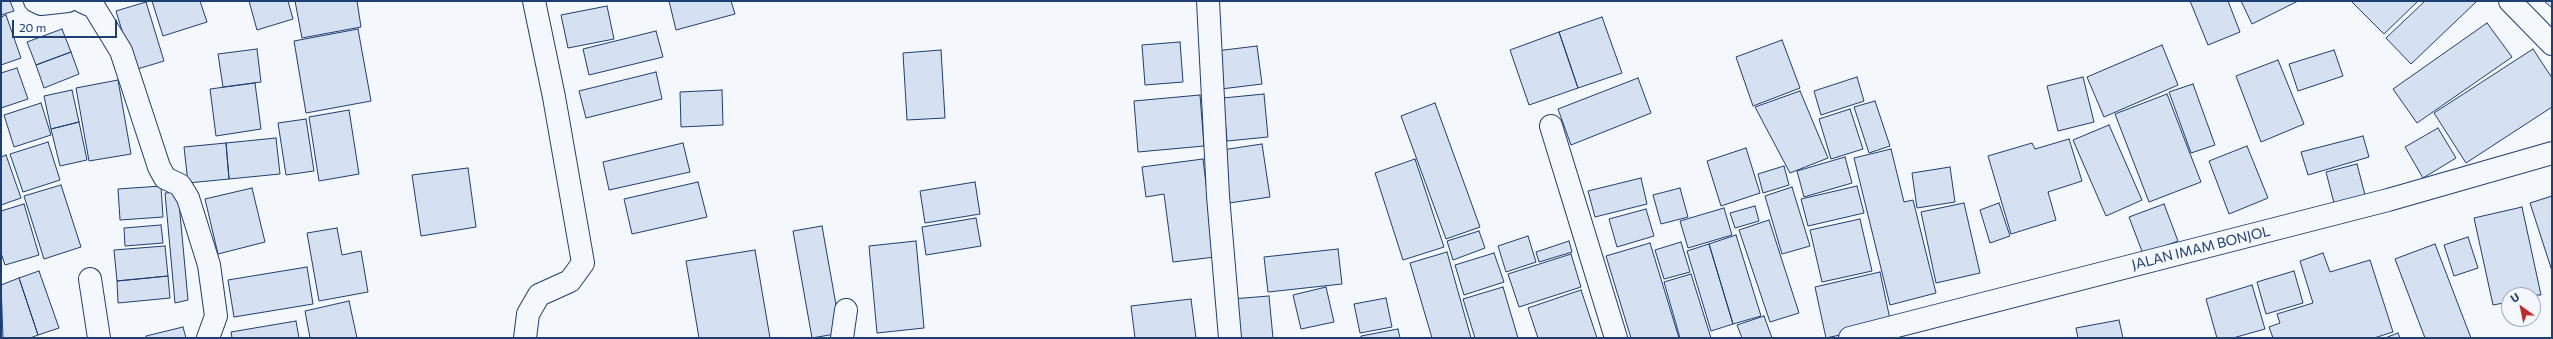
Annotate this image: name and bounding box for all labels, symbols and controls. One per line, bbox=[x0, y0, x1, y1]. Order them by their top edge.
scale bar bbox=[14, 12, 119, 38]
text: 20 m bbox=[19, 20, 46, 34]
street label: JALAN IMAM BONJOL bbox=[2130, 223, 2272, 273]
north arrow bbox=[2501, 287, 2541, 327]
text: U bbox=[2508, 290, 2522, 305]

